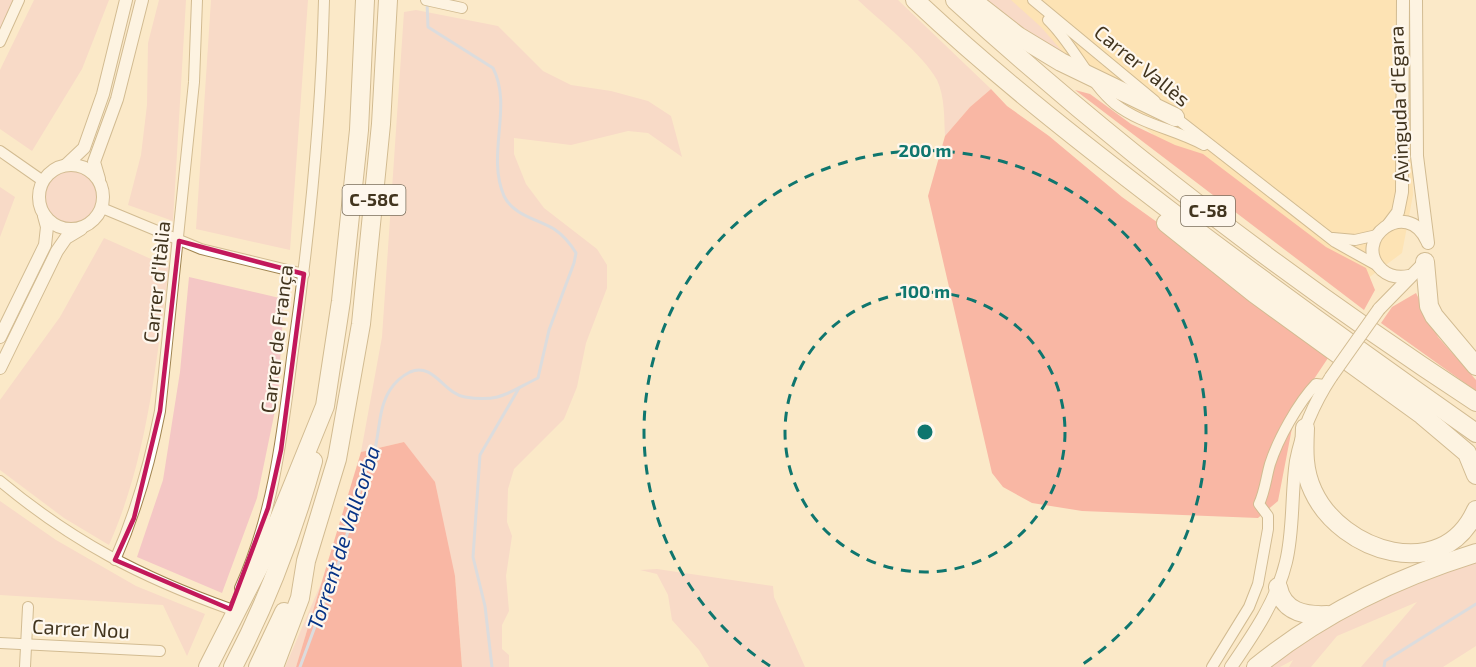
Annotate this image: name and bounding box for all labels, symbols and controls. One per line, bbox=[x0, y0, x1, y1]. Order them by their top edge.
street label: Carrer Vallès bbox=[1090, 19, 1195, 111]
street label: Avinguda d'Egara bbox=[1383, 25, 1413, 183]
text: 200 m bbox=[899, 139, 951, 161]
road number: C-58C bbox=[342, 185, 406, 215]
road number: C-58 bbox=[1181, 196, 1235, 226]
street label: Carrer d'Itàlia bbox=[138, 220, 174, 344]
street label: Carrer de França bbox=[255, 263, 298, 415]
text: 100 m bbox=[900, 280, 950, 302]
centre of rings bbox=[915, 422, 935, 442]
water label: Torrent de Vallcorba bbox=[301, 442, 384, 633]
street label: Carrer Nou bbox=[32, 613, 131, 643]

